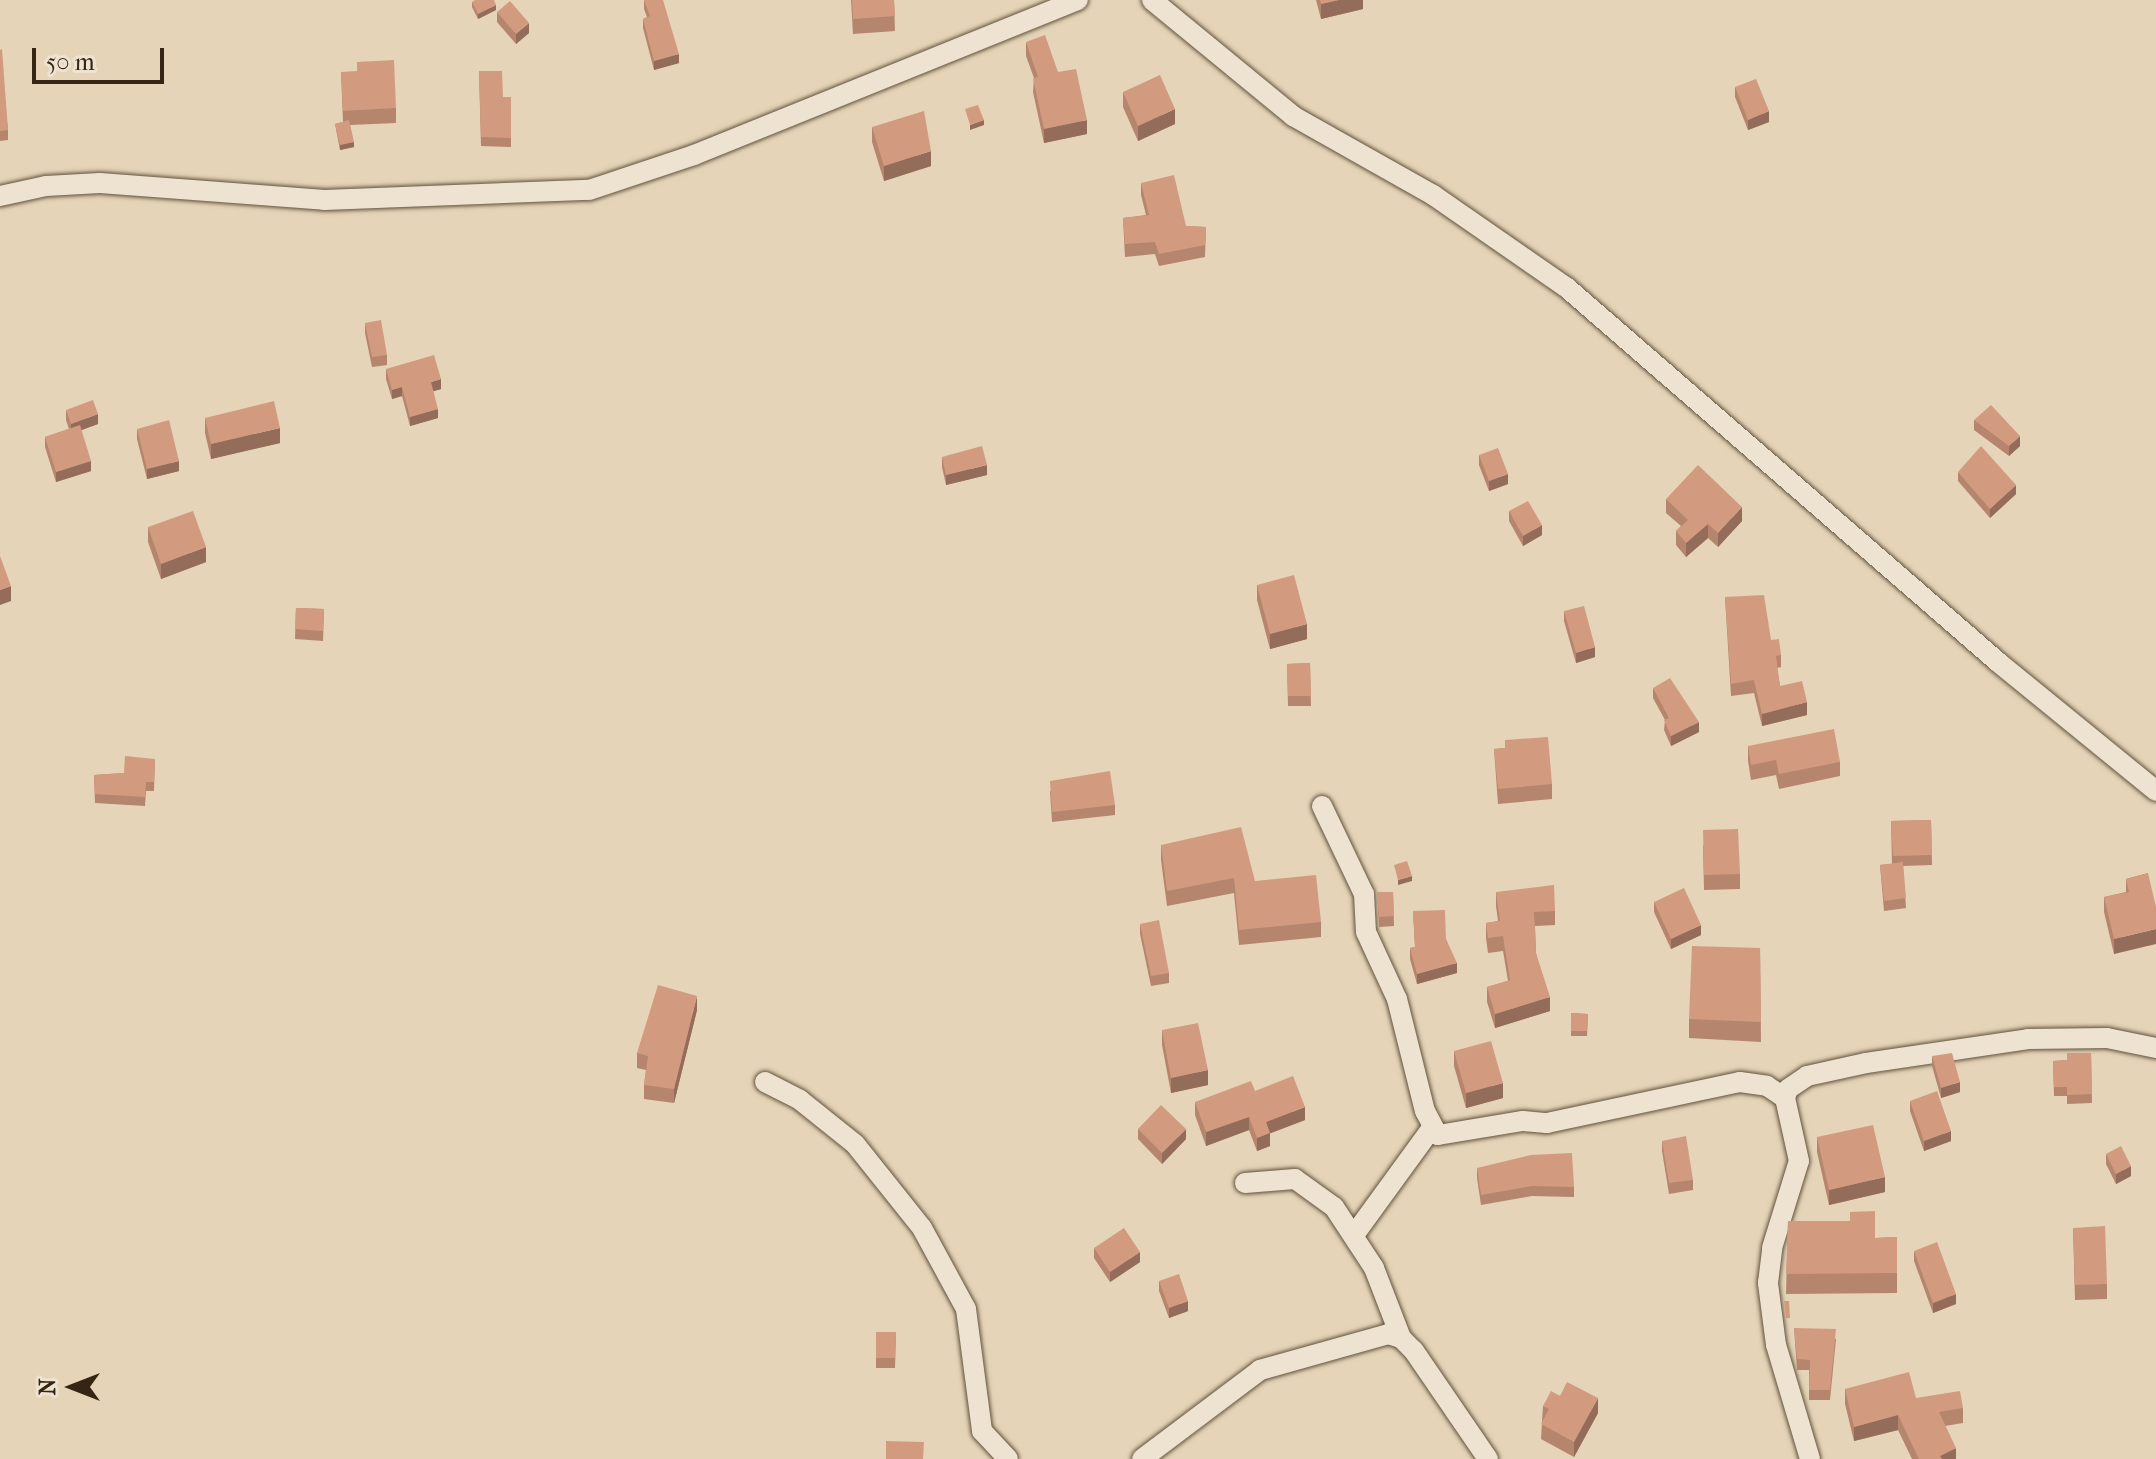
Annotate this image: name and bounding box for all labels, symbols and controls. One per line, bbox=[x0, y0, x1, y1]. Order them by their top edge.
scale bar bbox=[36, 32, 168, 82]
text: 50 m bbox=[46, 48, 95, 76]
north arrow bbox=[32, 1347, 112, 1427]
text: N bbox=[35, 1379, 61, 1395]

